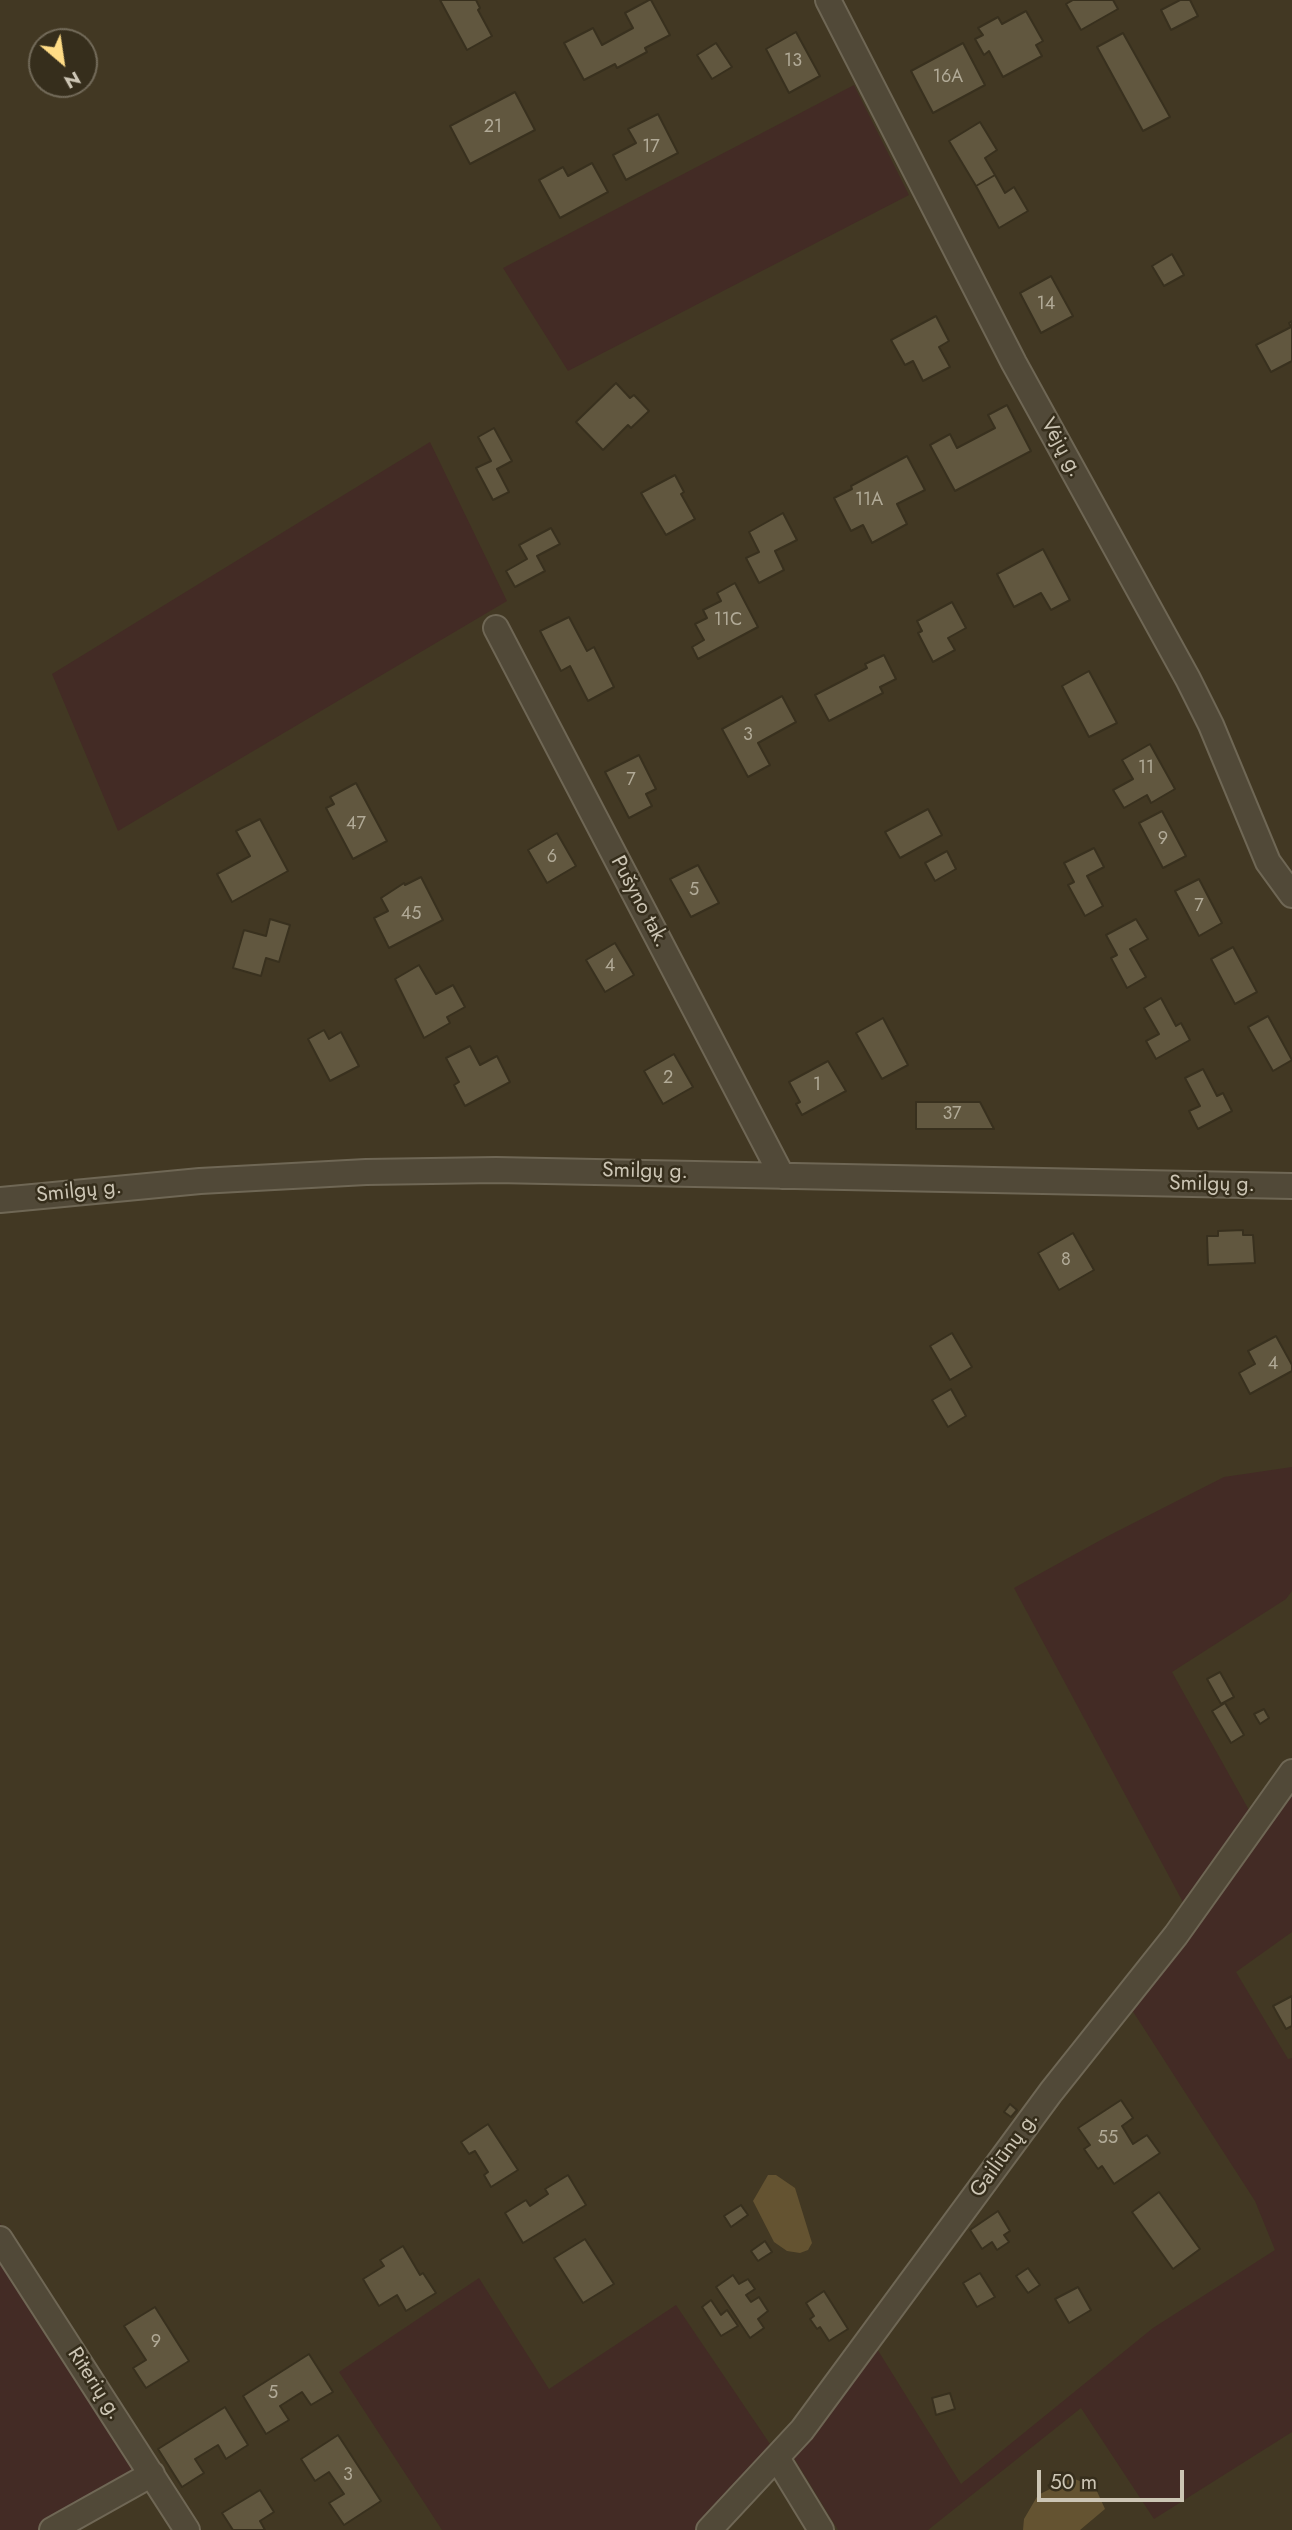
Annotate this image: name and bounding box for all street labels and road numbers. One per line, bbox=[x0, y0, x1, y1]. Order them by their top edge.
street label: Vėjų g. bbox=[1035, 414, 1087, 482]
street label: Pušyno tak. bbox=[604, 852, 674, 952]
street label: Smilgų g. bbox=[602, 1159, 688, 1185]
street label: Smilgų g. bbox=[1169, 1172, 1255, 1198]
street label: Smilgų g. bbox=[35, 1175, 123, 1209]
street label: Gailiūnų g. bbox=[965, 2107, 1045, 2203]
street label: Riterių g. bbox=[61, 2343, 127, 2425]

